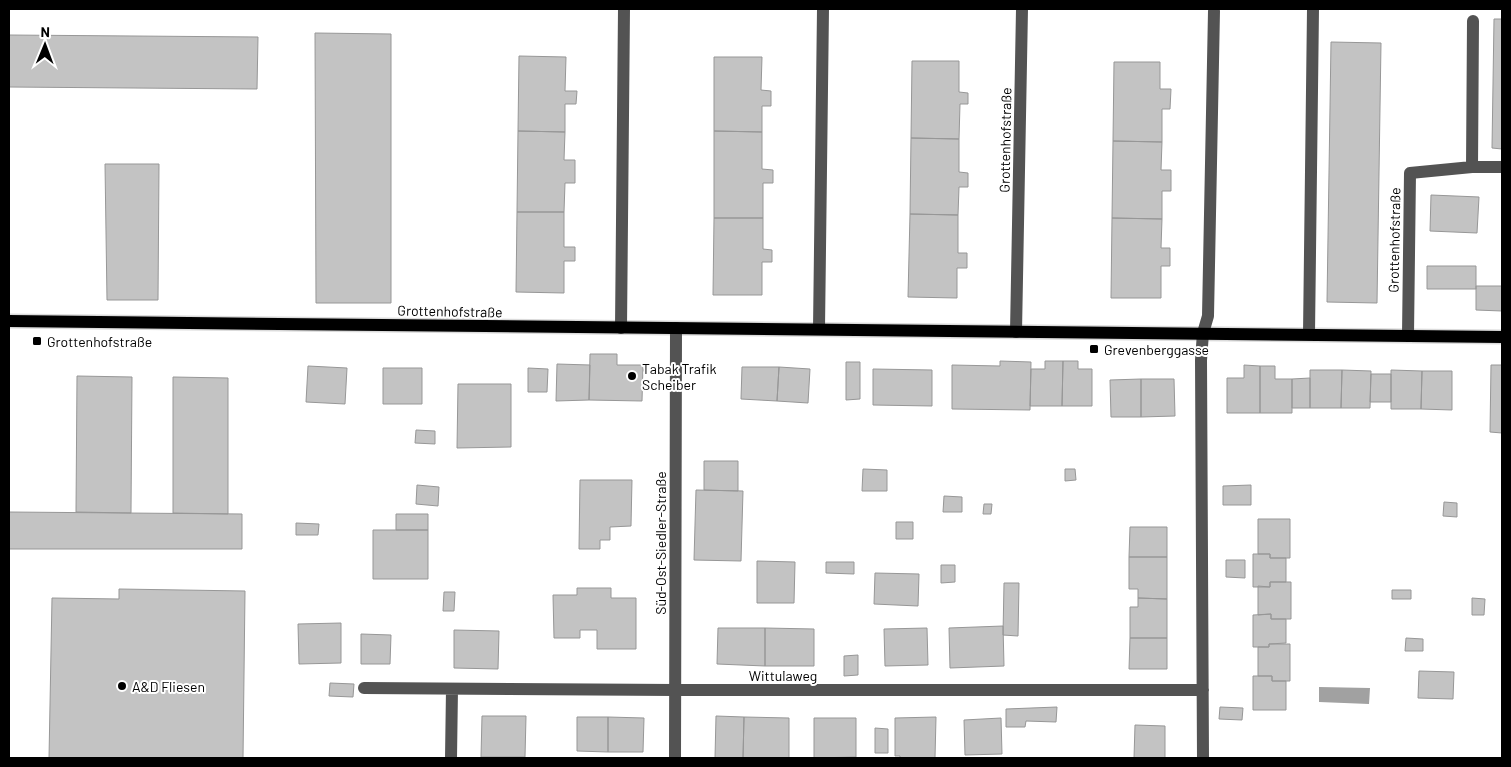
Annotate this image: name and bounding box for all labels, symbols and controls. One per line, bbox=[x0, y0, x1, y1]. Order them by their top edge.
north arrow bbox=[20, 20, 70, 70]
text: N bbox=[40, 23, 50, 40]
street label: Grottenhofstraße bbox=[996, 87, 1014, 193]
street label: Grottenhofstraße bbox=[1385, 187, 1403, 293]
street label: Grottenhofstraße bbox=[397, 302, 503, 320]
place label: Grottenhofstraße bbox=[47, 333, 152, 350]
marker: Grottenhofstraße bbox=[31, 335, 43, 347]
place label: Grevenberggasse bbox=[1104, 341, 1209, 358]
marker: Grevenberggasse bbox=[1088, 343, 1100, 355]
place label: Tabak Trafik Scheiber bbox=[642, 360, 717, 393]
marker: Tabak Trafik Scheiber bbox=[626, 370, 638, 382]
street label: Süd-Ost-Siedler-Straße bbox=[652, 471, 669, 615]
street label: Wittulaweg bbox=[749, 667, 817, 684]
place label: A&D Fliesen bbox=[132, 678, 205, 695]
marker: A&D Fliesen bbox=[116, 680, 128, 692]

